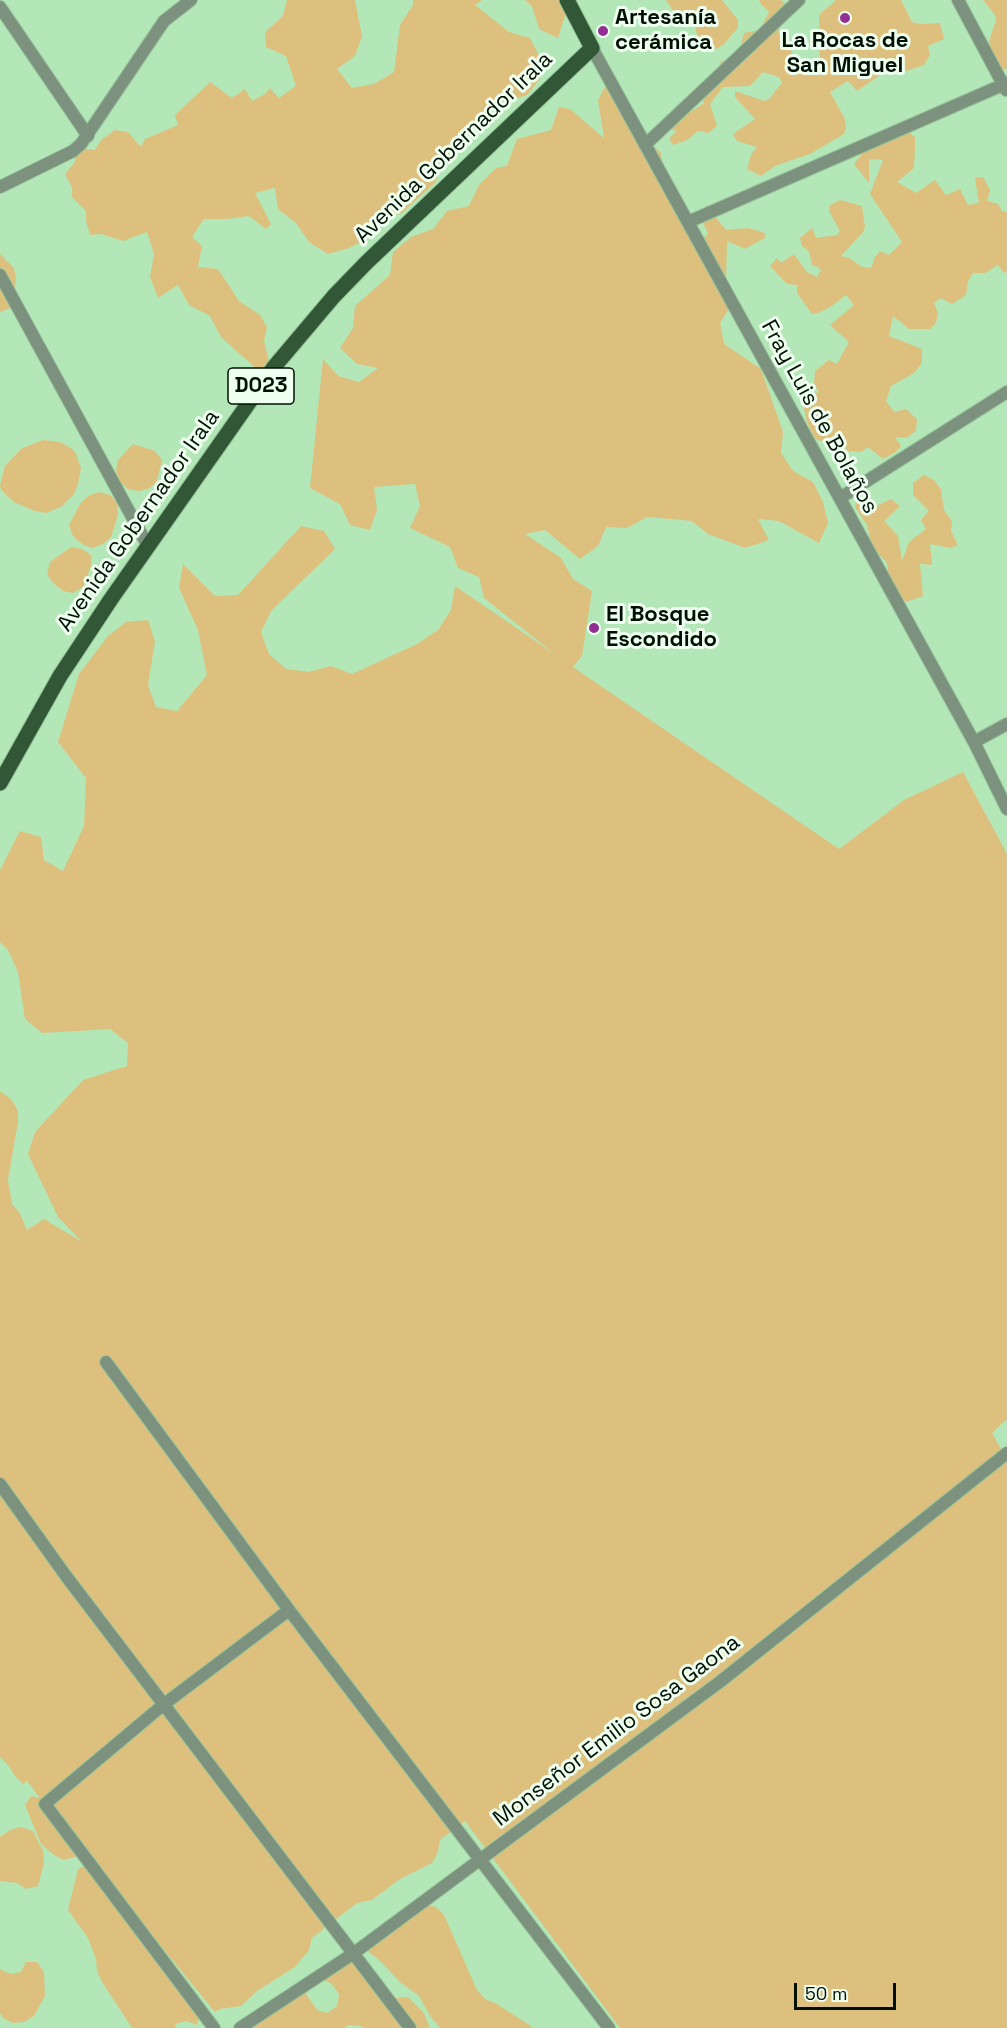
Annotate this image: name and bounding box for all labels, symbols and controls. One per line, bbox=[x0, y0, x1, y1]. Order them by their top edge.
place label: Artesanía cerámica bbox=[615, 5, 716, 56]
marker: La Rocas de San Miguel bbox=[838, 11, 852, 25]
marker: Artesanía cerámica bbox=[596, 24, 610, 38]
place label: La Rocas de San Miguel bbox=[782, 28, 908, 80]
street label: Avenida Gobernador Irala bbox=[350, 47, 558, 249]
street label: Fray Luis de Bolaños bbox=[755, 316, 883, 518]
road number: D023 bbox=[228, 368, 294, 404]
street label: Avenida Gobernador Irala bbox=[52, 405, 226, 637]
place label: El Bosque Escondido bbox=[606, 602, 717, 654]
marker: El Bosque Escondido bbox=[587, 621, 601, 635]
street label: Monseñor Emilio Sosa Gaona bbox=[488, 1630, 746, 1832]
scale bar bbox=[797, 1971, 899, 2009]
text: 50 m bbox=[805, 1982, 847, 2005]

